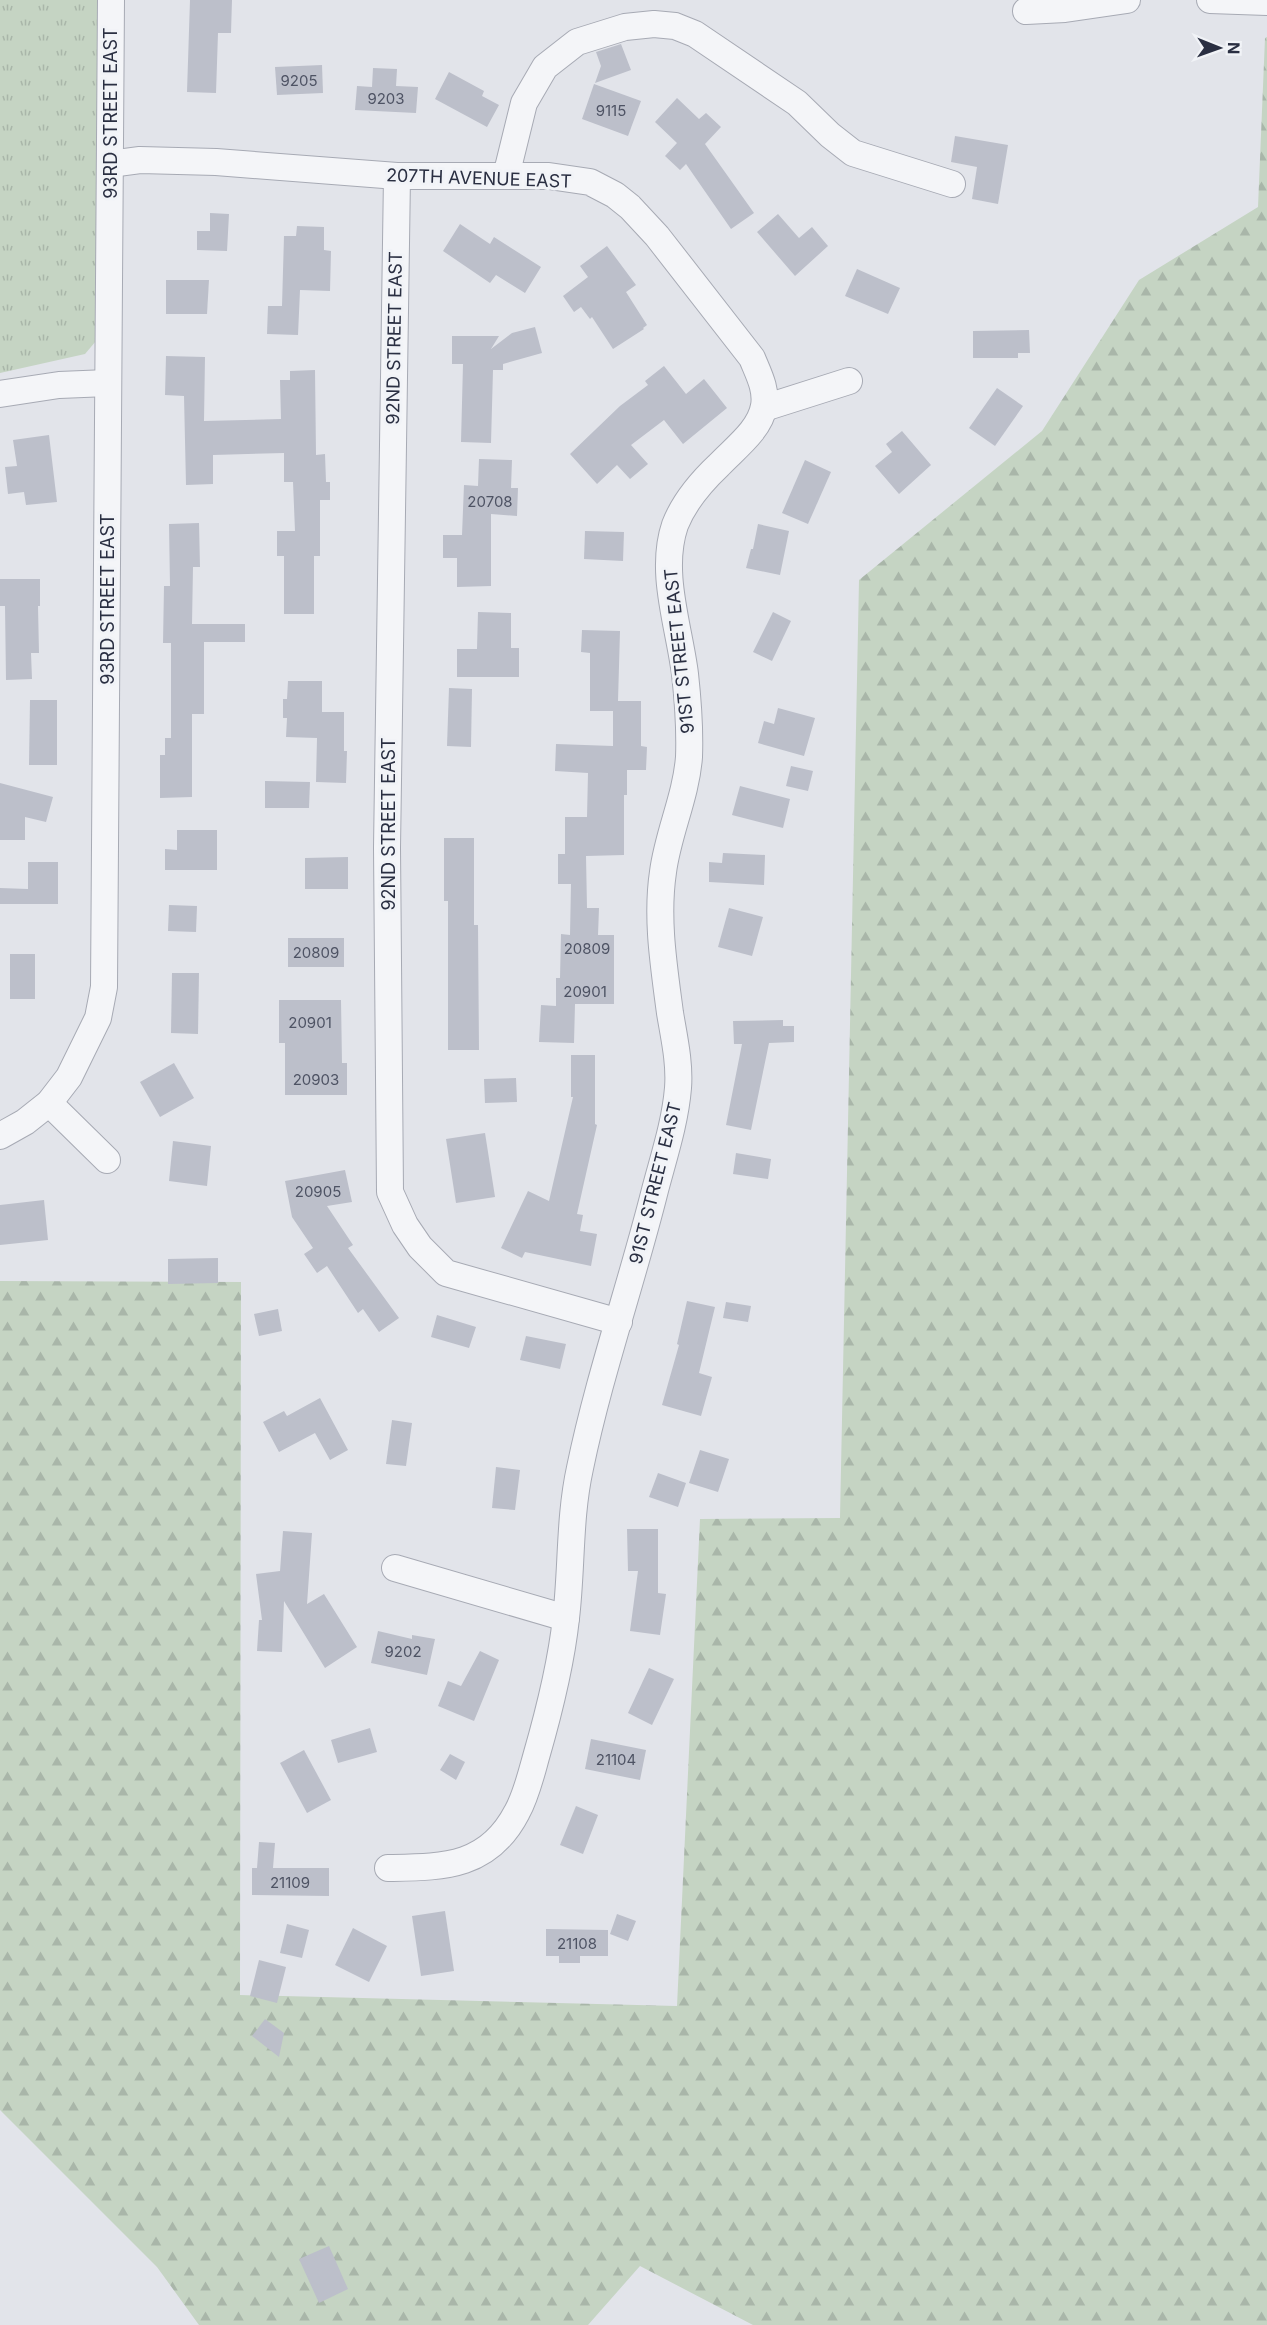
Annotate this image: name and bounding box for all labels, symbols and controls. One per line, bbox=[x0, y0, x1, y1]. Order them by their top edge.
north arrow bbox=[1189, 18, 1249, 78]
street label: 93RD STREET EAST bbox=[100, 27, 121, 199]
text: N bbox=[1224, 42, 1244, 55]
house number: 9205 bbox=[280, 71, 318, 90]
house number: 9203 bbox=[367, 89, 405, 108]
house number: 9115 bbox=[596, 101, 626, 120]
street label: 207TH AVENUE EAST bbox=[386, 164, 572, 192]
street label: 92ND STREET EAST bbox=[382, 251, 406, 425]
house number: 20708 bbox=[467, 492, 513, 511]
street label: 93RD STREET EAST bbox=[97, 513, 118, 685]
street label: 91ST STREET EAST bbox=[660, 567, 698, 735]
street label: 92ND STREET EAST bbox=[378, 737, 399, 911]
house number: 20809 bbox=[564, 939, 610, 958]
house number: 20809 bbox=[293, 943, 339, 962]
house number: 20901 bbox=[563, 982, 607, 1001]
house number: 20901 bbox=[288, 1013, 332, 1032]
house number: 20903 bbox=[293, 1070, 339, 1089]
street label: 91ST STREET EAST bbox=[625, 1100, 685, 1266]
house number: 20905 bbox=[295, 1182, 341, 1201]
house number: 9202 bbox=[384, 1642, 422, 1661]
house number: 21104 bbox=[596, 1750, 636, 1769]
house number: 21109 bbox=[270, 1873, 310, 1892]
house number: 21108 bbox=[557, 1934, 597, 1953]

